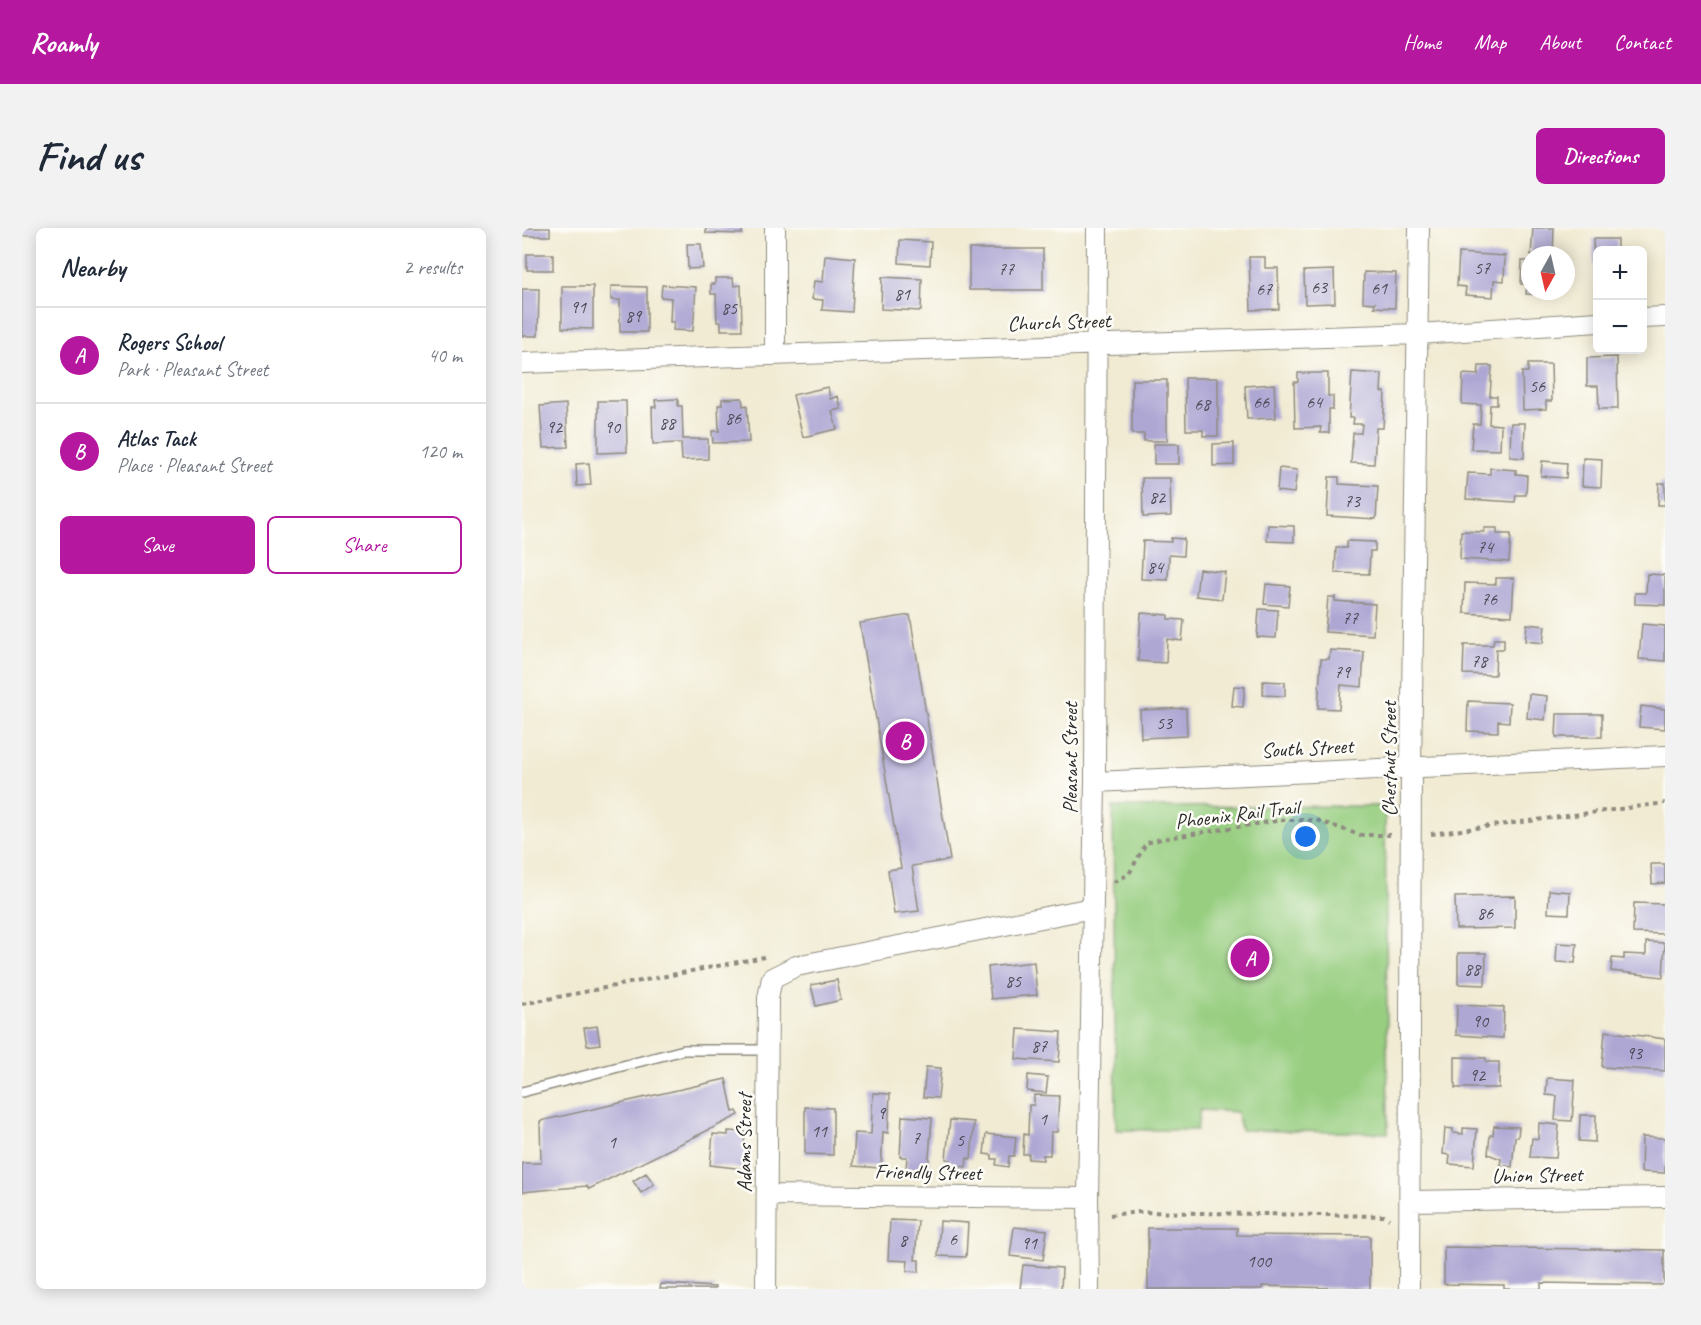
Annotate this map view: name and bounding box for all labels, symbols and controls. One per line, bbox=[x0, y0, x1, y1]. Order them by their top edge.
text: Roamly bbox=[30, 25, 97, 60]
text: Home bbox=[1403, 29, 1441, 55]
text: Map bbox=[1474, 29, 1506, 55]
text: About bbox=[1539, 29, 1581, 55]
text: Contact bbox=[1614, 29, 1671, 55]
button: Directions bbox=[1536, 128, 1665, 184]
text: Find us bbox=[36, 130, 141, 183]
north arrow bbox=[1521, 246, 1575, 300]
map controls bbox=[1593, 246, 1647, 354]
button: + bbox=[1593, 246, 1647, 300]
text: Nearby bbox=[60, 251, 125, 284]
text: 2 results bbox=[403, 255, 462, 280]
house number: 57 bbox=[1474, 257, 1491, 279]
house number: 77 bbox=[998, 258, 1015, 280]
house number: 63 bbox=[1311, 276, 1329, 298]
house number: 61 bbox=[1371, 277, 1388, 299]
house number: 67 bbox=[1256, 278, 1273, 300]
house number: 81 bbox=[894, 283, 911, 305]
house number: 91 bbox=[570, 296, 587, 318]
house number: 85 bbox=[721, 297, 738, 319]
button: − bbox=[1593, 300, 1647, 354]
house number: 89 bbox=[625, 305, 643, 327]
street label: Church Street bbox=[1007, 307, 1113, 337]
text: Rogers School bbox=[117, 329, 222, 357]
text: A bbox=[74, 343, 85, 368]
text: 40 m bbox=[428, 343, 462, 368]
text: Park · Pleasant Street bbox=[117, 357, 268, 382]
house number: 56 bbox=[1529, 375, 1546, 397]
house number: 66 bbox=[1253, 391, 1270, 413]
house number: 64 bbox=[1306, 391, 1324, 413]
house number: 68 bbox=[1194, 393, 1212, 415]
house number: 86 bbox=[725, 407, 742, 429]
house number: 88 bbox=[659, 412, 677, 434]
house number: 92 bbox=[546, 416, 564, 438]
house number: 90 bbox=[604, 416, 622, 438]
text: Atlas Tack bbox=[117, 425, 196, 453]
text: B bbox=[74, 439, 85, 464]
text: 120 m bbox=[419, 439, 462, 464]
text: Place · Pleasant Street bbox=[117, 453, 272, 478]
house number: 82 bbox=[1149, 486, 1167, 508]
house number: 73 bbox=[1344, 490, 1362, 512]
button: Save bbox=[60, 516, 255, 574]
button: Share bbox=[267, 516, 462, 574]
house number: 74 bbox=[1477, 536, 1495, 558]
house number: 84 bbox=[1147, 556, 1165, 578]
house number: 76 bbox=[1481, 588, 1498, 610]
house number: 77 bbox=[1342, 607, 1359, 629]
house number: 78 bbox=[1471, 650, 1489, 672]
house number: 79 bbox=[1334, 661, 1352, 683]
street label: Chestnut Street bbox=[1376, 699, 1402, 817]
street label: Pleasant Street bbox=[1057, 700, 1083, 814]
house number: 53 bbox=[1156, 712, 1174, 734]
pin: B bbox=[886, 718, 925, 764]
street label: South Street bbox=[1260, 733, 1356, 763]
street label: Phoenix Rail Trail bbox=[1174, 793, 1304, 834]
your location bbox=[1291, 822, 1320, 851]
house number: 86 bbox=[1477, 902, 1494, 924]
pin: A bbox=[1230, 936, 1270, 980]
house number: 88 bbox=[1464, 958, 1482, 980]
house number: 85 bbox=[1005, 970, 1022, 992]
house number: 90 bbox=[1472, 1010, 1490, 1032]
house number: 87 bbox=[1031, 1035, 1048, 1057]
house number: 93 bbox=[1626, 1042, 1644, 1064]
house number: 92 bbox=[1469, 1064, 1487, 1086]
street label: Adams Street bbox=[731, 1091, 757, 1192]
house number: 9 bbox=[877, 1102, 887, 1124]
house number: 1 bbox=[1039, 1108, 1048, 1130]
house number: 11 bbox=[811, 1120, 828, 1142]
house number: 7 bbox=[912, 1127, 921, 1149]
house number: 5 bbox=[956, 1129, 965, 1151]
house number: 1 bbox=[608, 1131, 617, 1153]
street label: Friendly Street bbox=[874, 1158, 984, 1186]
street label: Union Street bbox=[1491, 1161, 1585, 1189]
house number: 6 bbox=[949, 1228, 958, 1250]
house number: 8 bbox=[899, 1229, 909, 1251]
house number: 91 bbox=[1021, 1232, 1038, 1254]
house number: 100 bbox=[1247, 1250, 1273, 1272]

